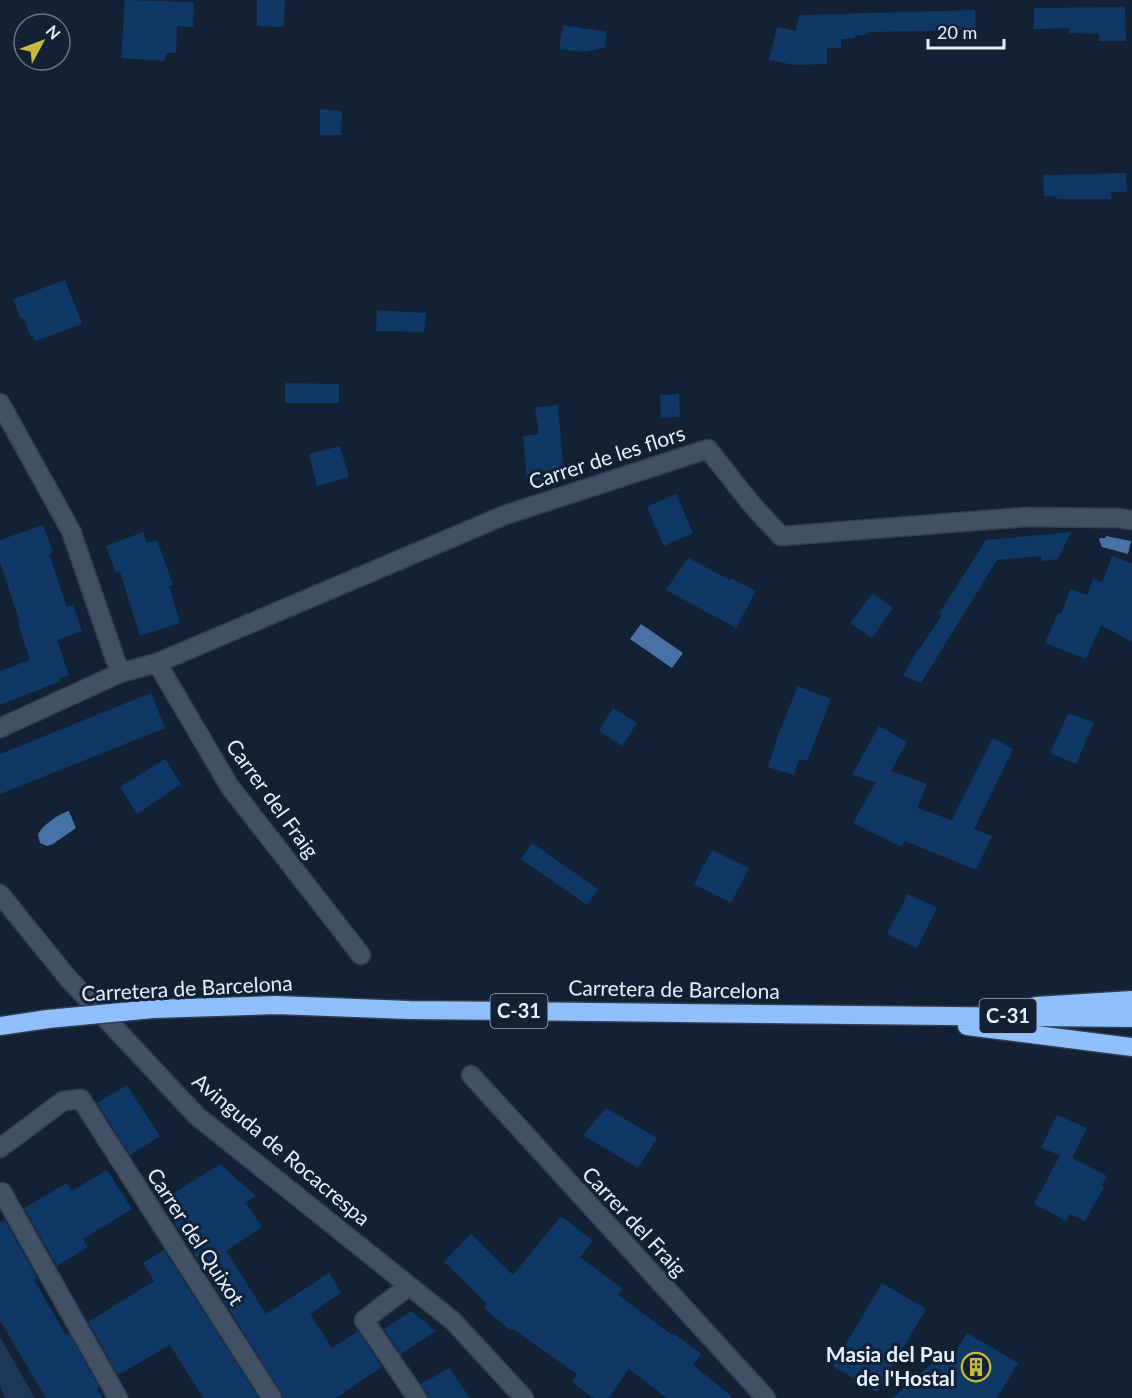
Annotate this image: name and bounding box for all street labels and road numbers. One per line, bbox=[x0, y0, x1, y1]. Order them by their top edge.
street label: Carrer de les flors bbox=[525, 420, 688, 494]
street label: Carrer del Fraig bbox=[222, 734, 325, 863]
street label: Carretera de Barcelona bbox=[81, 969, 293, 1006]
street label: Carretera de Barcelona bbox=[568, 974, 780, 1003]
road number: C-31 bbox=[490, 994, 548, 1028]
road number: C-31 bbox=[980, 999, 1036, 1033]
street label: Avinguda de Rocacrespa bbox=[188, 1067, 376, 1230]
street label: Carrer del Fraig bbox=[578, 1161, 692, 1281]
street label: Carrer del Quixot bbox=[143, 1163, 250, 1310]

